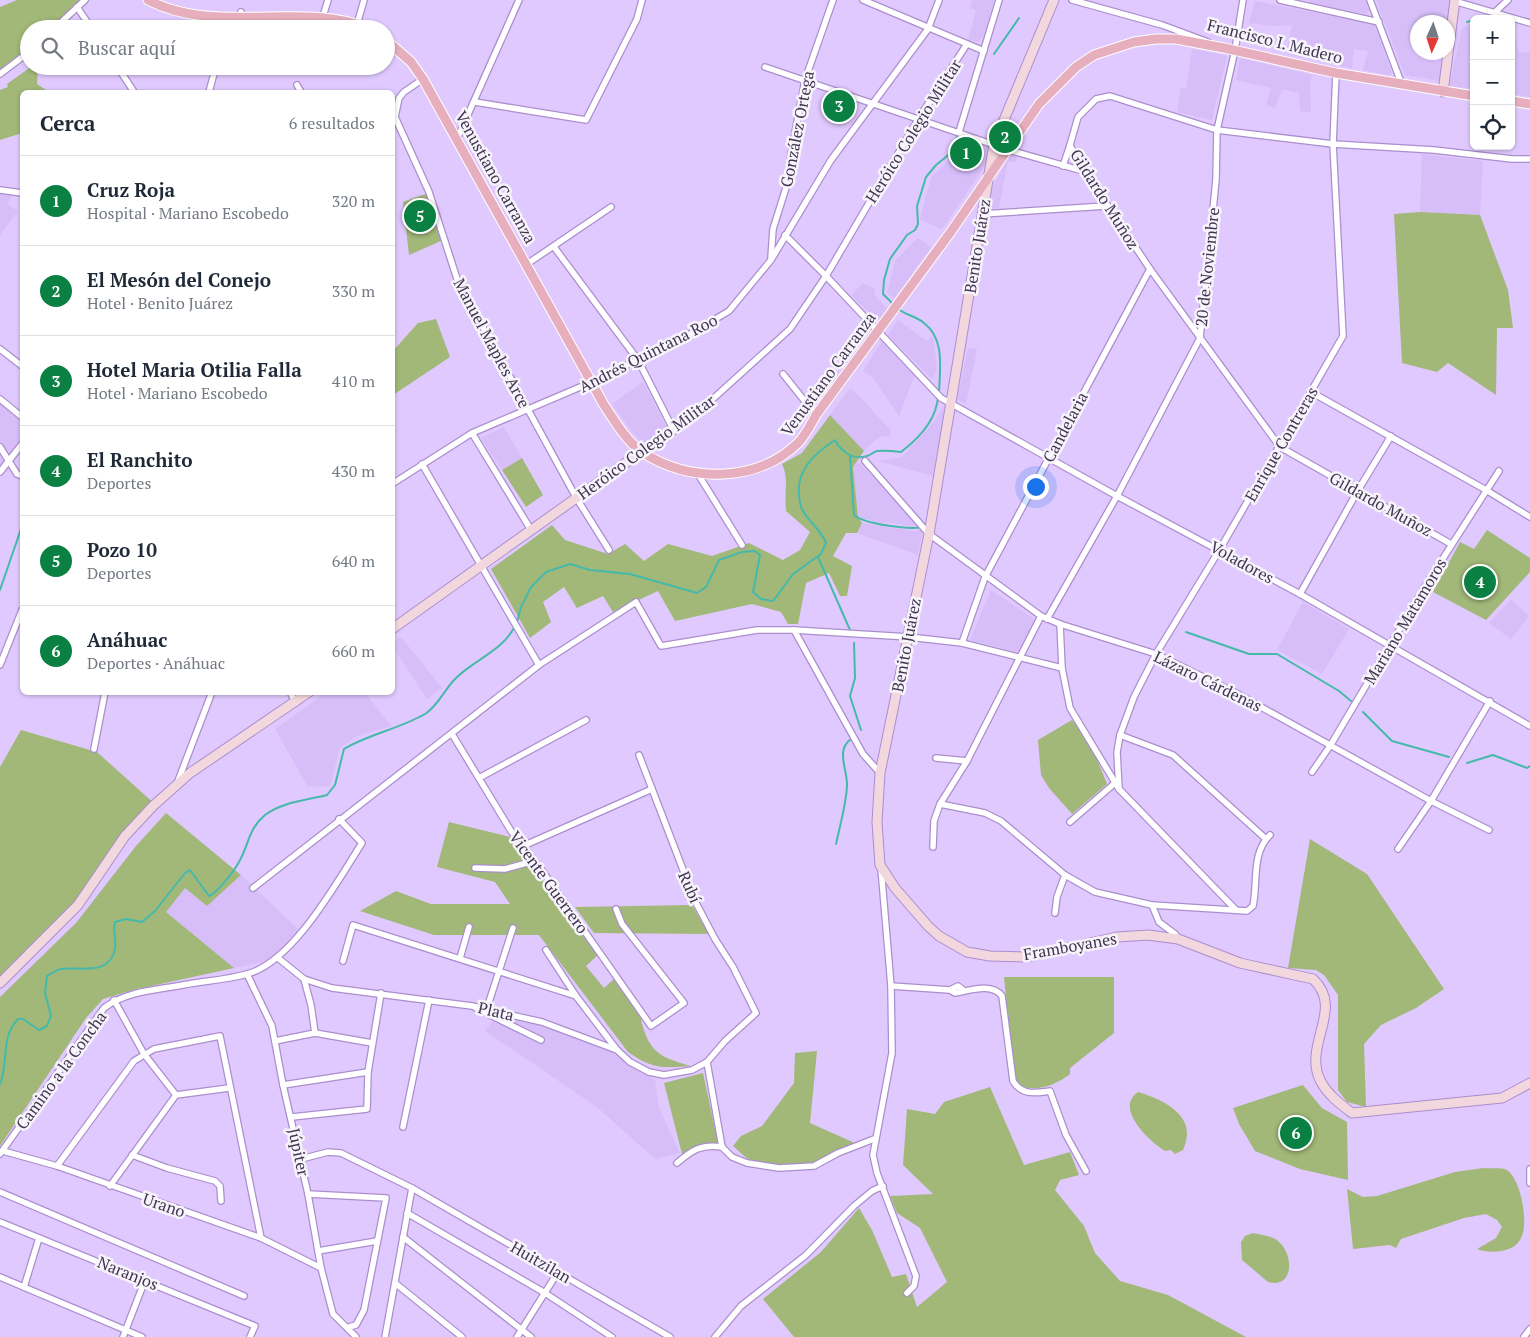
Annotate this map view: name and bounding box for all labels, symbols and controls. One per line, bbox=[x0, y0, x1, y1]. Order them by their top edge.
street label: Francisco I. Madero bbox=[1205, 14, 1345, 68]
north arrow bbox=[1410, 15, 1455, 60]
map controls bbox=[1470, 15, 1515, 150]
button: + bbox=[1470, 15, 1515, 60]
search box bbox=[20, 20, 395, 75]
icon: search bbox=[38, 34, 66, 62]
text: Buscar aquí bbox=[78, 35, 176, 60]
street label: Heróico Colegio Militar bbox=[860, 54, 967, 207]
button: − bbox=[1470, 60, 1515, 105]
street label: González Ortega bbox=[775, 69, 819, 189]
pin: 3 bbox=[823, 87, 855, 125]
button: locate bbox=[1470, 105, 1515, 150]
street label: Venustiano Carranza bbox=[450, 107, 542, 247]
text: Cerca bbox=[40, 109, 95, 137]
text: 6 resultados bbox=[289, 112, 375, 134]
pin: 2 bbox=[989, 118, 1021, 156]
pin: 1 bbox=[950, 134, 982, 172]
street label: Gildardo Muñoz bbox=[1065, 145, 1145, 253]
text: Cruz Roja bbox=[87, 177, 175, 202]
text: 1 bbox=[51, 190, 61, 212]
text: 320 m bbox=[332, 190, 375, 212]
pin: 5 bbox=[404, 197, 436, 235]
street label: Benito Juárez bbox=[959, 197, 995, 295]
text: Hospital · Mariano Escobedo bbox=[87, 202, 289, 224]
street label: 20 de Noviembre bbox=[1190, 206, 1224, 328]
text: El Mesón del Conejo bbox=[87, 267, 271, 292]
street label: Manuel Maples Arce bbox=[448, 274, 536, 412]
text: 2 bbox=[51, 280, 61, 302]
text: 330 m bbox=[332, 280, 375, 302]
text: Hotel · Benito Juárez bbox=[87, 292, 233, 314]
street label: Andrés Quintana Roo bbox=[575, 308, 721, 397]
street label: Venustiano Carranza bbox=[775, 308, 881, 440]
text: Hotel Maria Otilia Falla bbox=[87, 357, 302, 382]
text: 3 bbox=[51, 370, 61, 392]
text: 410 m bbox=[332, 370, 375, 392]
text: Hotel · Mariano Escobedo bbox=[87, 382, 268, 404]
street label: Enrique Contreras bbox=[1239, 382, 1323, 505]
street label: Candelaria bbox=[1037, 388, 1093, 466]
street label: Heróico Colegio Militar bbox=[573, 389, 720, 505]
text: El Ranchito bbox=[87, 447, 193, 472]
text: 4 bbox=[51, 460, 61, 482]
text: 430 m bbox=[332, 460, 375, 482]
street label: Gildardo Muñoz bbox=[1326, 467, 1436, 541]
text: Deportes bbox=[87, 472, 151, 494]
your location bbox=[1023, 474, 1049, 500]
street label: Voladores bbox=[1206, 535, 1278, 589]
text: Pozo 10 bbox=[87, 537, 157, 562]
text: 5 bbox=[51, 550, 61, 572]
text: 640 m bbox=[332, 550, 375, 572]
street label: Mariano Matamoros bbox=[1359, 554, 1451, 688]
text: Deportes bbox=[87, 562, 151, 584]
pin: 4 bbox=[1464, 563, 1496, 601]
street label: Benito Juárez bbox=[886, 596, 926, 694]
text: Anáhuac bbox=[87, 627, 167, 652]
text: 6 bbox=[51, 640, 61, 662]
text: 660 m bbox=[332, 640, 375, 662]
street label: Lázaro Cárdenas bbox=[1150, 645, 1266, 717]
text: Deportes · Anáhuac bbox=[87, 652, 225, 674]
street label: Vicente Guerrero bbox=[504, 826, 594, 938]
street label: Rubí bbox=[673, 867, 707, 907]
street label: Framboyanes bbox=[1021, 927, 1119, 965]
street label: Plata bbox=[476, 996, 516, 1026]
street label: Camino a la Concha bbox=[11, 1006, 111, 1134]
pin: 6 bbox=[1280, 1114, 1312, 1152]
street label: Júpiter bbox=[283, 1126, 315, 1179]
street label: Urano bbox=[140, 1188, 188, 1223]
street label: Huitzilan bbox=[507, 1236, 576, 1288]
street label: Naranjos bbox=[94, 1251, 162, 1295]

